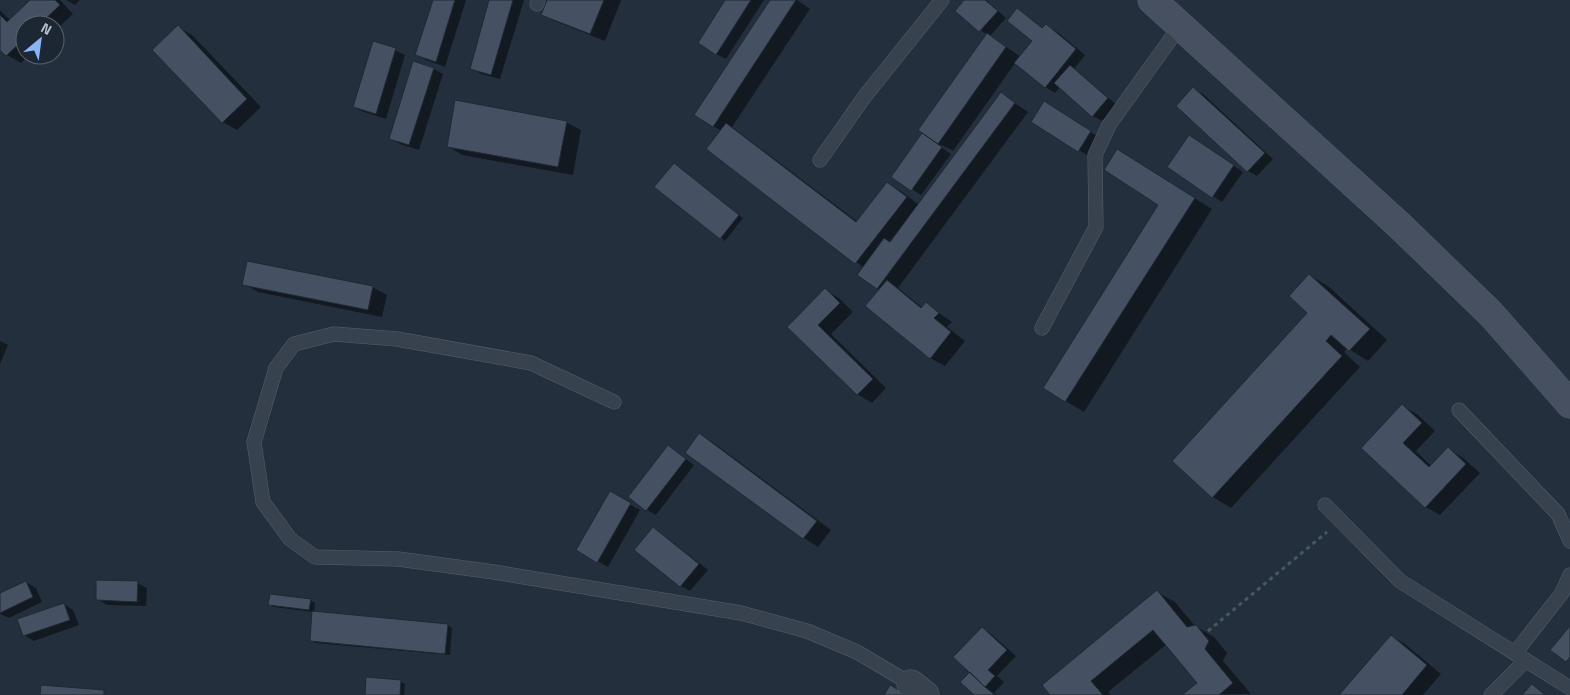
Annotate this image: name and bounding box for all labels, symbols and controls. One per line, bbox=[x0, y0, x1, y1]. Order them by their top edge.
north arrow bbox=[15, 15, 65, 65]
text: N bbox=[37, 17, 56, 40]

